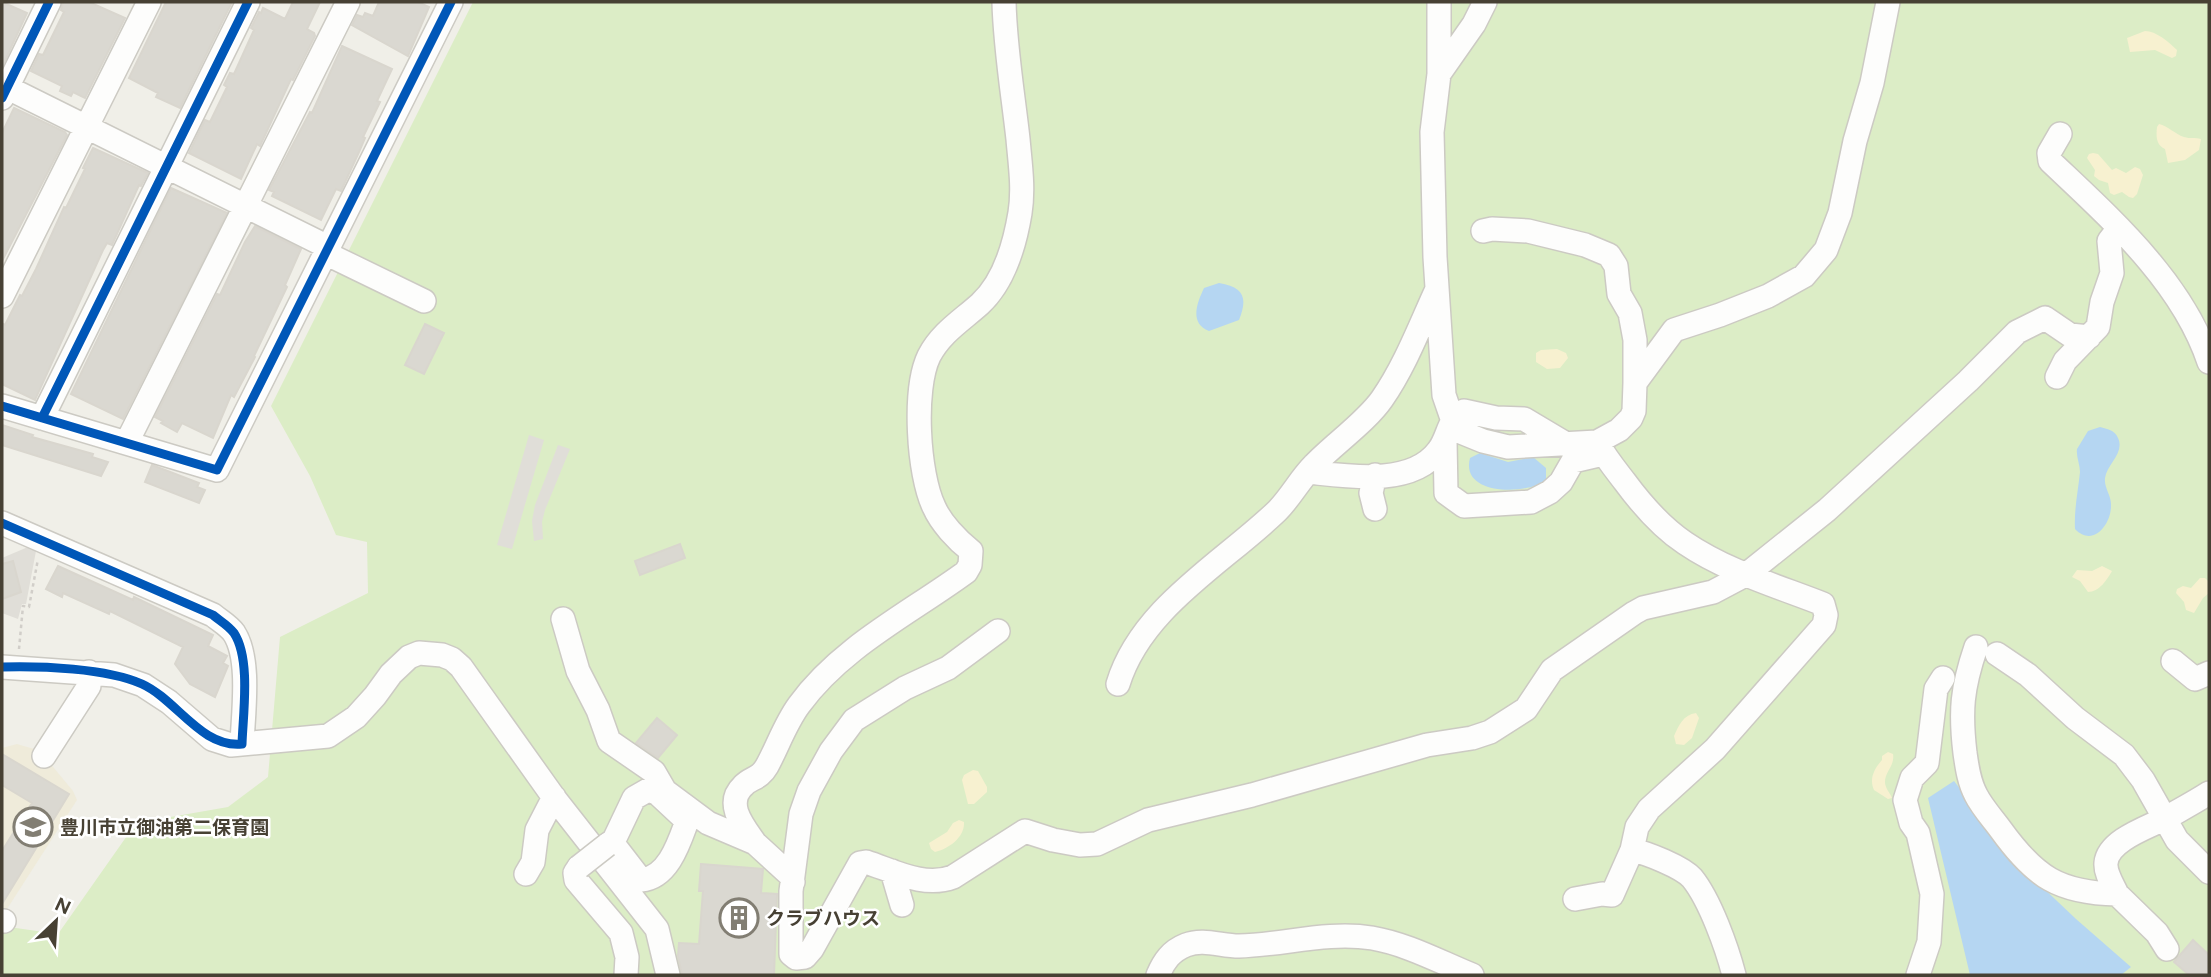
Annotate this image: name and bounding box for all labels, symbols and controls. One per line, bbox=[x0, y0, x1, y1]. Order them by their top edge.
school or university icon: 豊川市立御油第二保育園 bbox=[12, 806, 54, 848]
place label: 豊川市立御油第二保育園 bbox=[60, 816, 269, 839]
north arrow bbox=[21, 886, 91, 956]
text: N bbox=[51, 893, 74, 920]
building icon: クラブハウス bbox=[718, 897, 760, 939]
place label: クラブハウス bbox=[766, 907, 880, 930]

